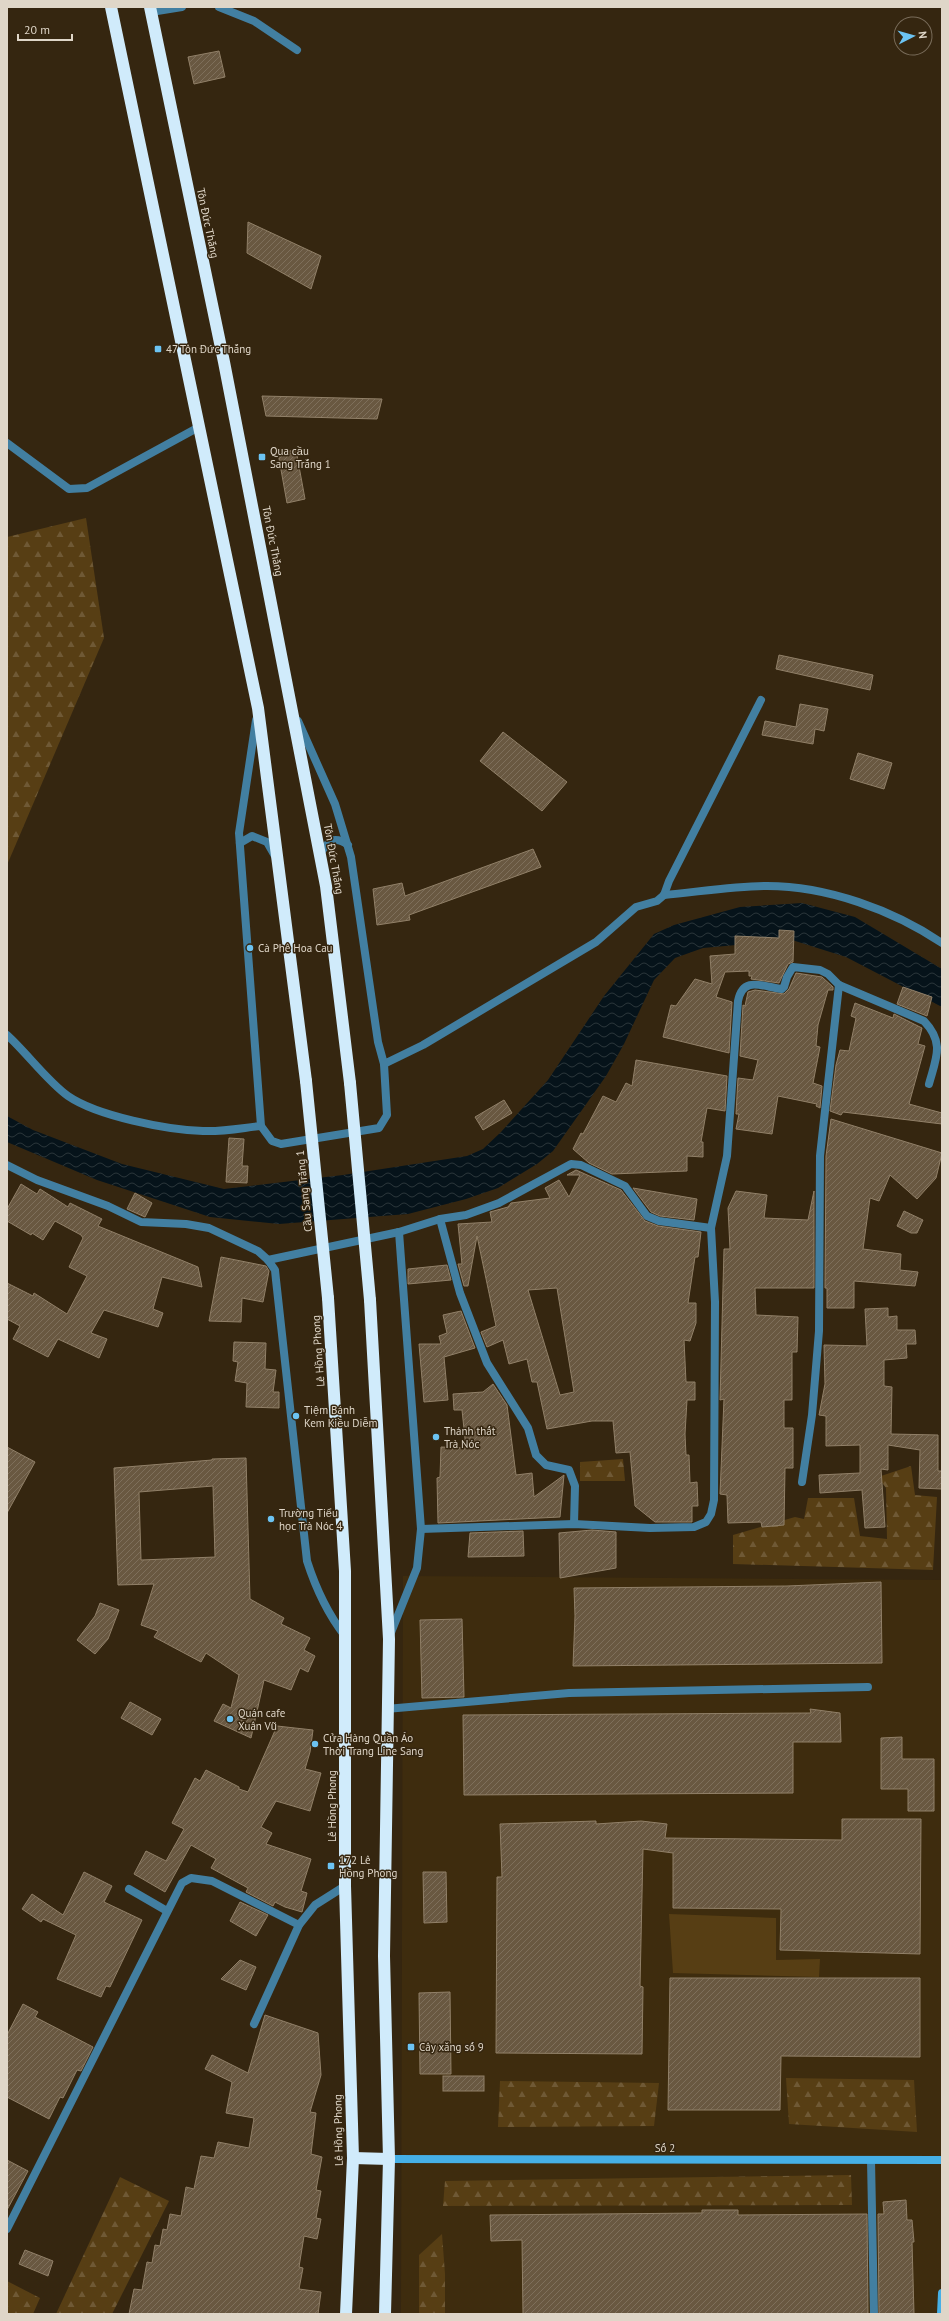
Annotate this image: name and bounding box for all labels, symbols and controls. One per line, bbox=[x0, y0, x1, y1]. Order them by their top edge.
scale bar bbox=[18, 16, 72, 42]
north arrow bbox=[893, 16, 933, 56]
text: 20 m bbox=[24, 22, 50, 37]
text: N bbox=[916, 31, 930, 39]
street label: Tôn Đức Thắng bbox=[194, 187, 222, 259]
place label: 47 Tôn Đức Thắng bbox=[166, 342, 251, 356]
marker: 47 Tôn Đức Thắng bbox=[153, 344, 163, 354]
place label: Qua cầu Sang Trắng 1 bbox=[270, 444, 331, 471]
marker: Qua cầu Sang Trắng 1 bbox=[257, 452, 267, 462]
street label: Tôn Đức Thắng bbox=[259, 505, 287, 577]
street label: Tôn Đức Thắng bbox=[321, 823, 347, 895]
place label: Cà Phê Hoa Cau bbox=[258, 941, 333, 955]
marker: Cà Phê Hoa Cau bbox=[245, 943, 255, 953]
street label: Cầu Sang Trắng 1 bbox=[293, 1149, 315, 1233]
street label: Lê Hồng Phong bbox=[309, 1315, 327, 1387]
place label: Tiệm Bánh Kem Kiều Diễm bbox=[304, 1403, 378, 1430]
marker: Tiệm Bánh Kem Kiều Diễm bbox=[291, 1411, 301, 1421]
place label: Thánh thất Trà Nóc bbox=[444, 1424, 496, 1451]
marker: Thánh thất Trà Nóc bbox=[431, 1432, 441, 1442]
place label: Trường Tiểu học Trà Nóc 4 bbox=[279, 1506, 342, 1533]
marker: Trường Tiểu học Trà Nóc 4 bbox=[266, 1514, 276, 1524]
place label: Quán cafe Xuân Vũ bbox=[238, 1706, 286, 1733]
marker: Quán cafe Xuân Vũ bbox=[225, 1714, 235, 1724]
place label: Cửa Hàng Quần Áo Thời Trang Line Sang bbox=[323, 1731, 423, 1758]
marker: Cửa Hàng Quần Áo Thời Trang Line Sang bbox=[310, 1739, 320, 1749]
street label: Lê Hồng Phong bbox=[325, 1770, 339, 1842]
place label: 172 Lê Hồng Phong bbox=[339, 1853, 397, 1880]
marker: 172 Lê Hồng Phong bbox=[326, 1861, 336, 1871]
place label: Cây xăng số 9 bbox=[419, 2040, 484, 2054]
marker: Cây xăng số 9 bbox=[406, 2042, 416, 2052]
street label: Lê Hồng Phong bbox=[330, 2094, 346, 2166]
street label: Số 2 bbox=[655, 2141, 675, 2155]

